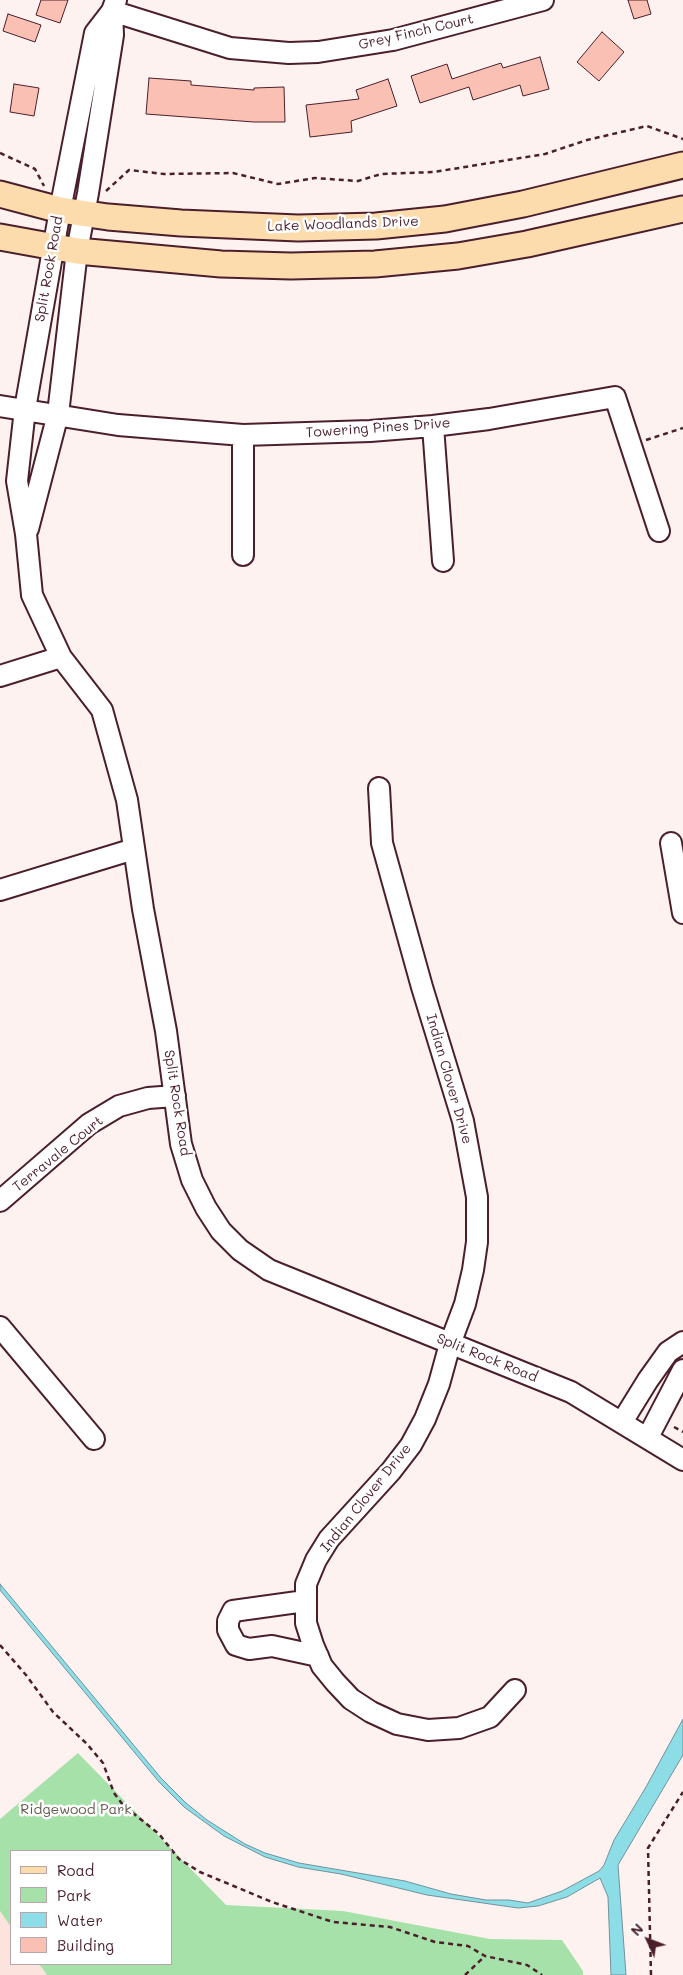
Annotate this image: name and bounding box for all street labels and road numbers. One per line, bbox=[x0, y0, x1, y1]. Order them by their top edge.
street label: Grey Finch Court bbox=[357, 11, 475, 53]
street label: Lake Woodlands Drive bbox=[267, 213, 419, 235]
street label: Split Rock Road bbox=[31, 215, 67, 323]
street label: Towering Pines Drive bbox=[305, 415, 451, 441]
street label: Indian Clover Drive bbox=[422, 1012, 476, 1146]
street label: Split Rock Road bbox=[160, 1049, 194, 1157]
street label: Terravale Court bbox=[10, 1112, 106, 1196]
street label: Split Rock Road bbox=[434, 1330, 540, 1386]
street label: Indian Clover Drive bbox=[317, 1440, 415, 1556]

